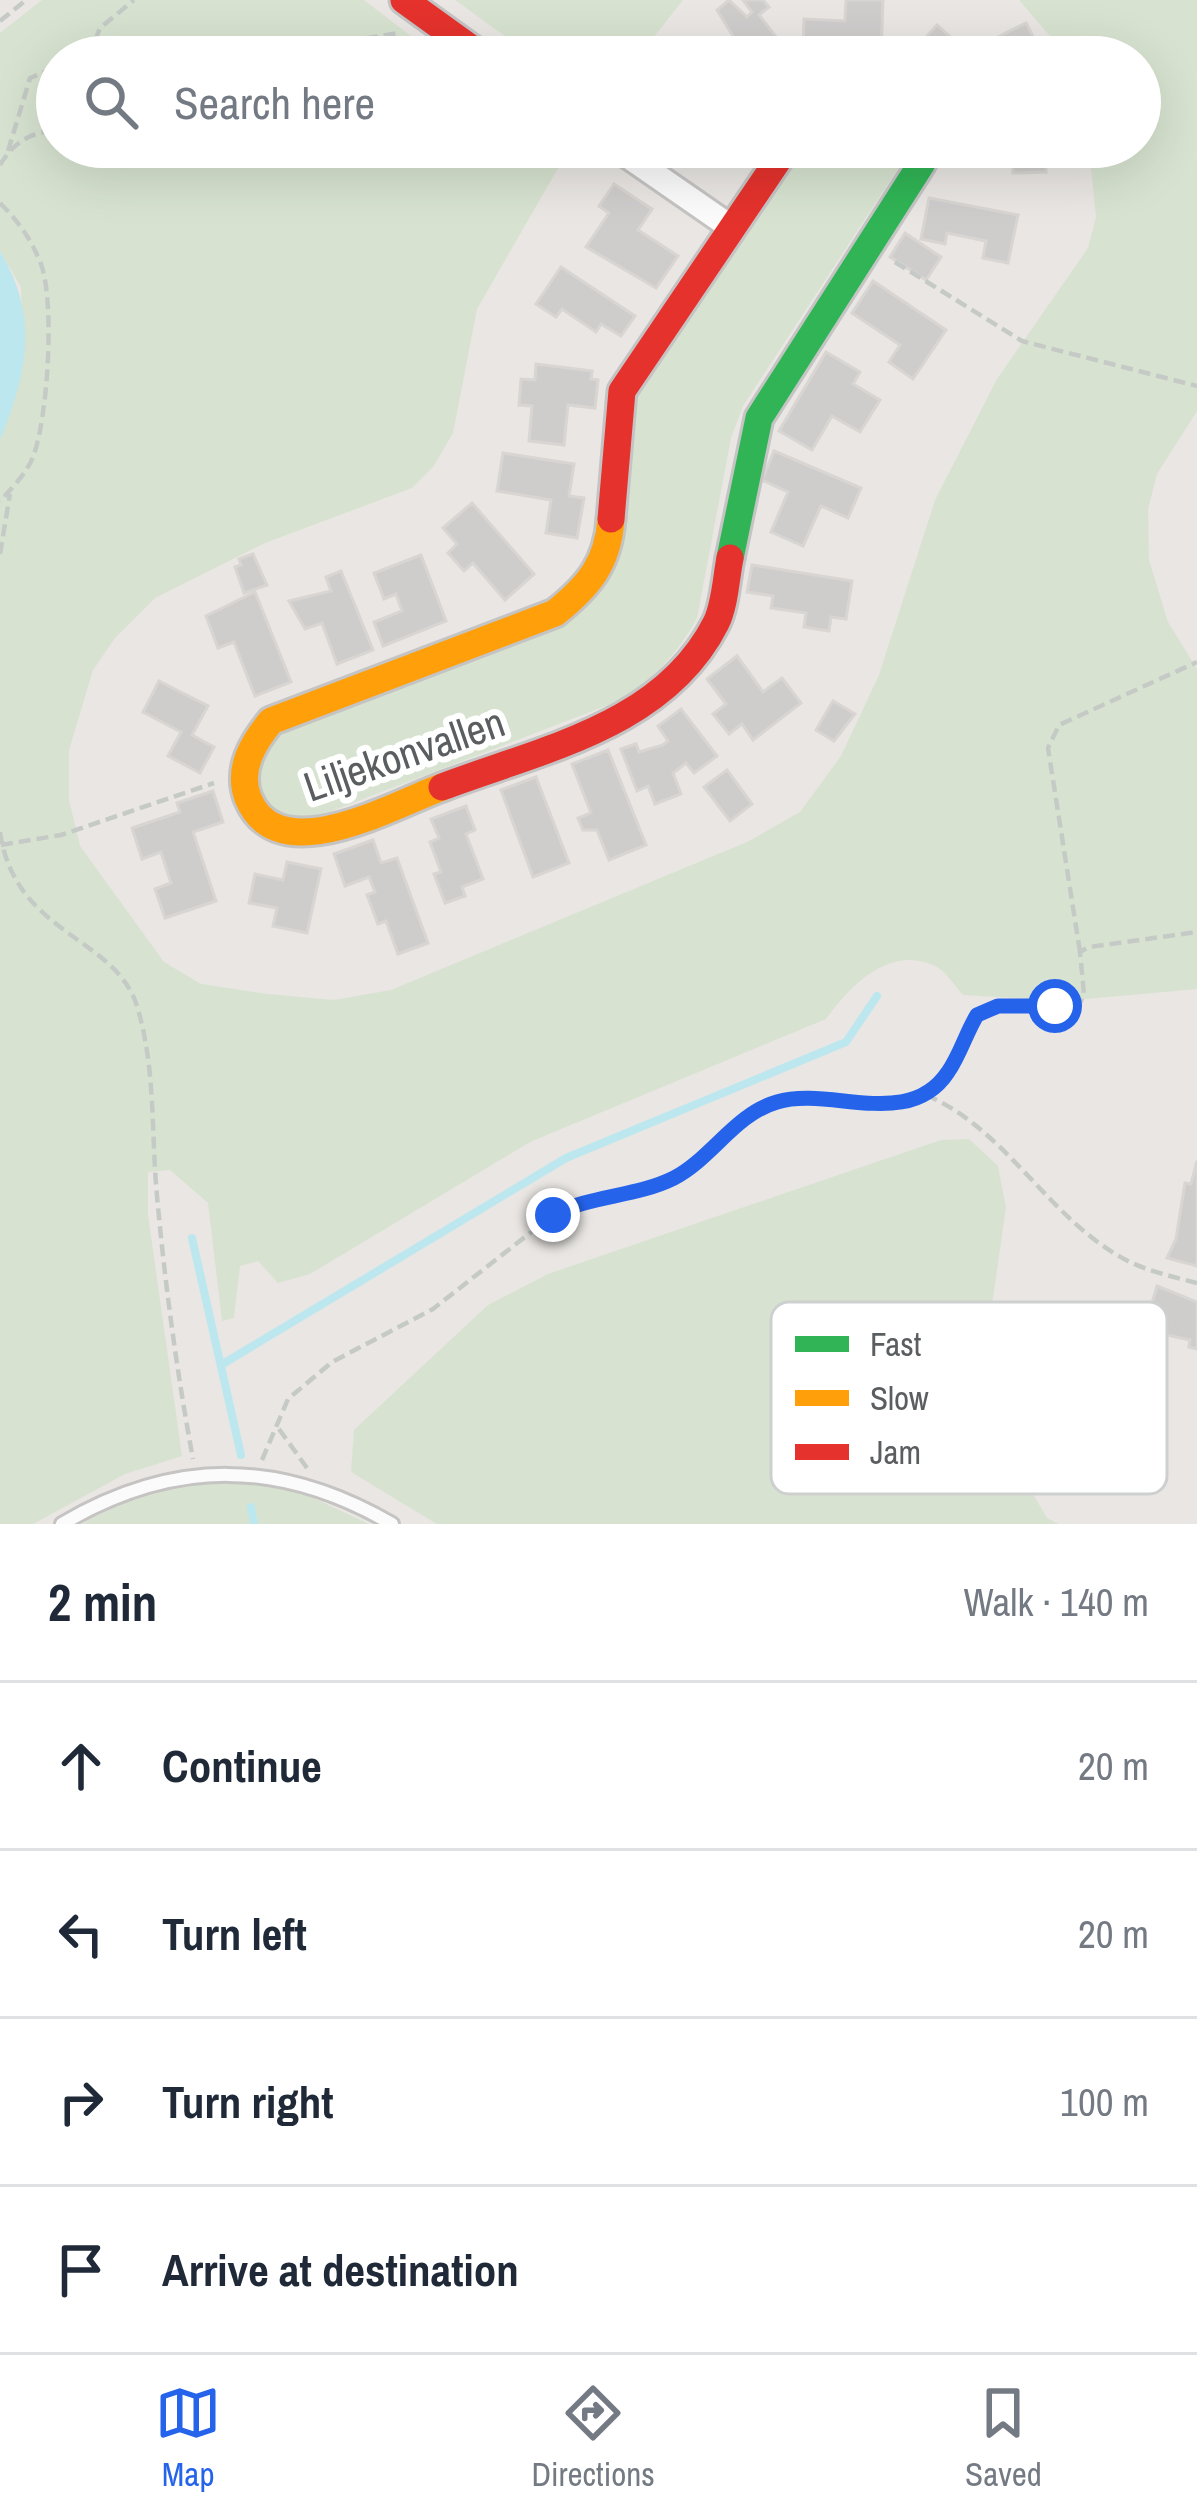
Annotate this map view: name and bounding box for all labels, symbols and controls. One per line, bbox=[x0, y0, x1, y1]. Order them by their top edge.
search box bbox=[36, 36, 1161, 168]
icon: search bbox=[78, 69, 144, 135]
text: Search here bbox=[174, 72, 375, 133]
street label: Liljekonvallen bbox=[296, 694, 512, 814]
route start bbox=[1028, 979, 1082, 1033]
route end bbox=[526, 1188, 580, 1242]
legend bbox=[771, 1302, 1167, 1494]
text: Fast bbox=[870, 1322, 921, 1366]
text: Slow bbox=[870, 1376, 929, 1420]
text: Jam bbox=[870, 1430, 921, 1474]
text: 2 min bbox=[48, 1568, 157, 1637]
text: Walk · 140 m bbox=[964, 1576, 1149, 1628]
icon: ahead bbox=[48, 1733, 114, 1799]
text: Continue bbox=[162, 1735, 322, 1796]
text: 20 m bbox=[1078, 1740, 1149, 1792]
icon: left bbox=[48, 1901, 114, 1967]
text: Turn left bbox=[162, 1903, 307, 1964]
text: 20 m bbox=[1078, 1908, 1149, 1960]
icon: right bbox=[48, 2069, 114, 2135]
text: Turn right bbox=[162, 2071, 334, 2132]
text: 100 m bbox=[1060, 2076, 1149, 2128]
icon: arrive bbox=[48, 2237, 114, 2303]
text: Arrive at destination bbox=[162, 2239, 519, 2300]
tab: Map bbox=[155, 2380, 221, 2496]
tab: Directions bbox=[531, 2380, 655, 2496]
tab: Saved bbox=[965, 2380, 1042, 2496]

